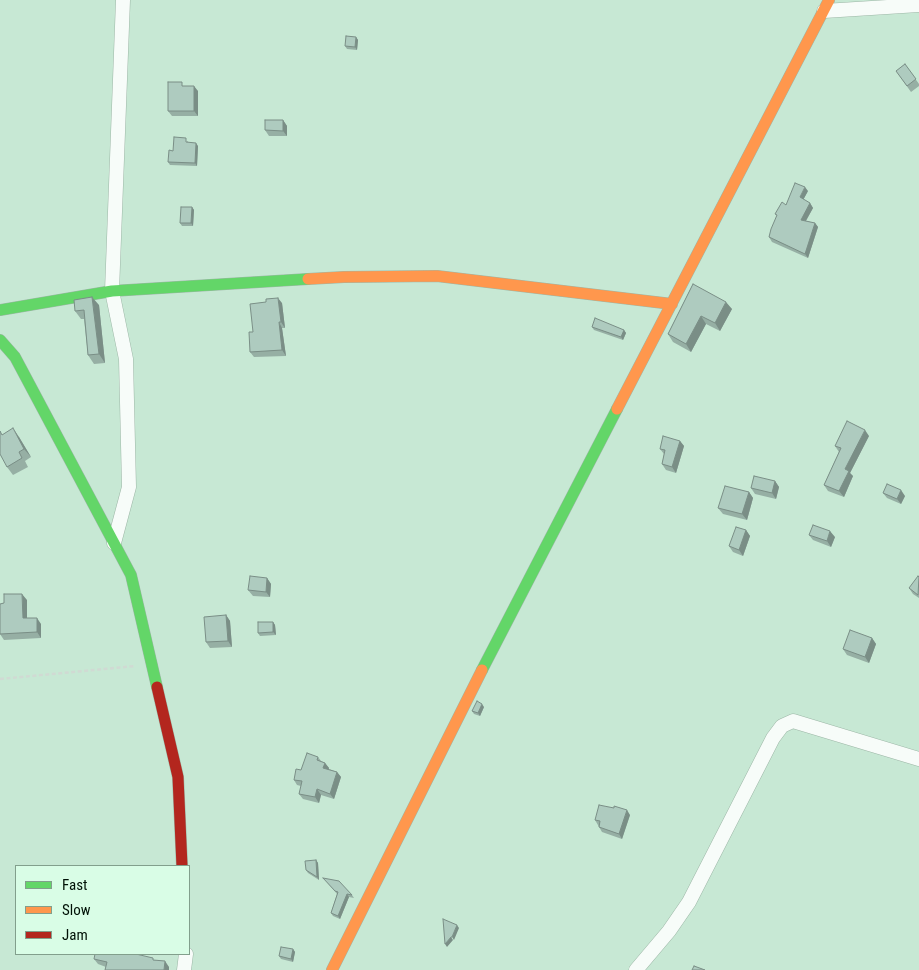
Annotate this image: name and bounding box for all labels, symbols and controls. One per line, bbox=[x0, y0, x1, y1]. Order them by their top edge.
legend bbox=[15, 865, 190, 955]
text: Fast bbox=[62, 876, 87, 894]
text: Slow bbox=[62, 901, 91, 919]
text: Jam bbox=[62, 926, 88, 944]

